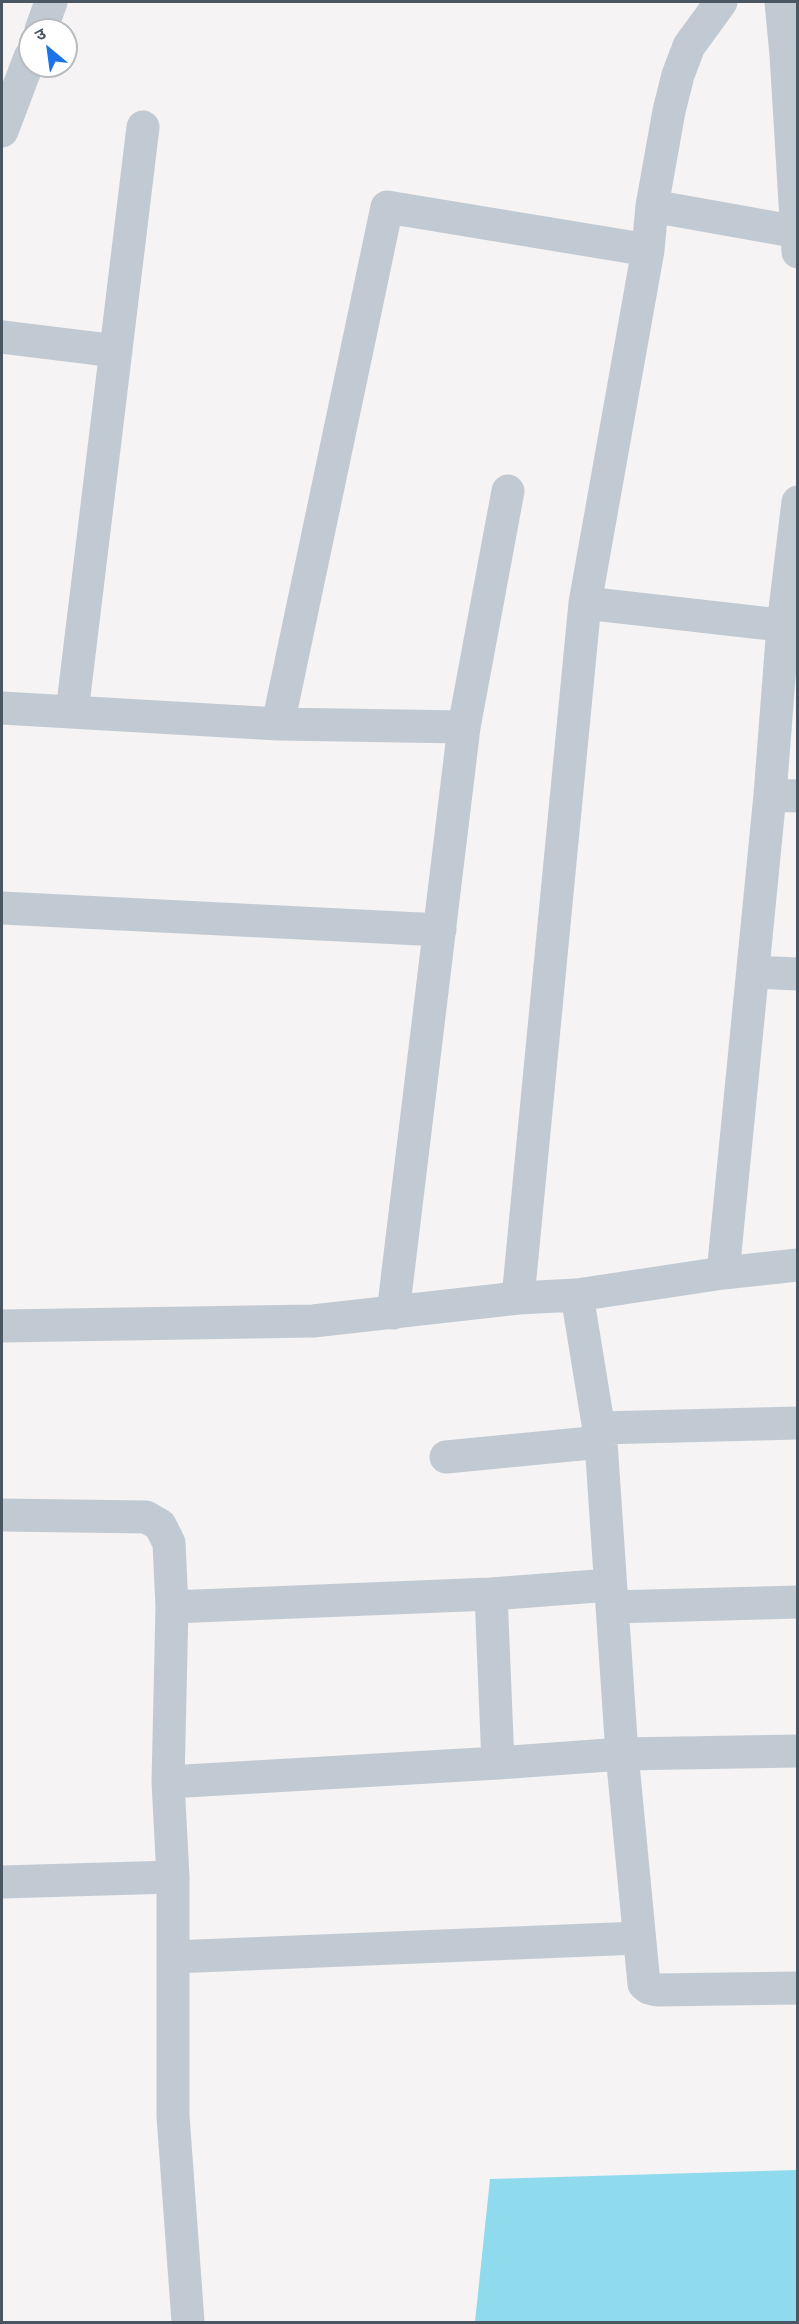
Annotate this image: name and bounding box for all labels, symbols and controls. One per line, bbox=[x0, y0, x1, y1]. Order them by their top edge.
north arrow bbox=[18, 18, 78, 78]
text: उ bbox=[31, 22, 50, 46]

